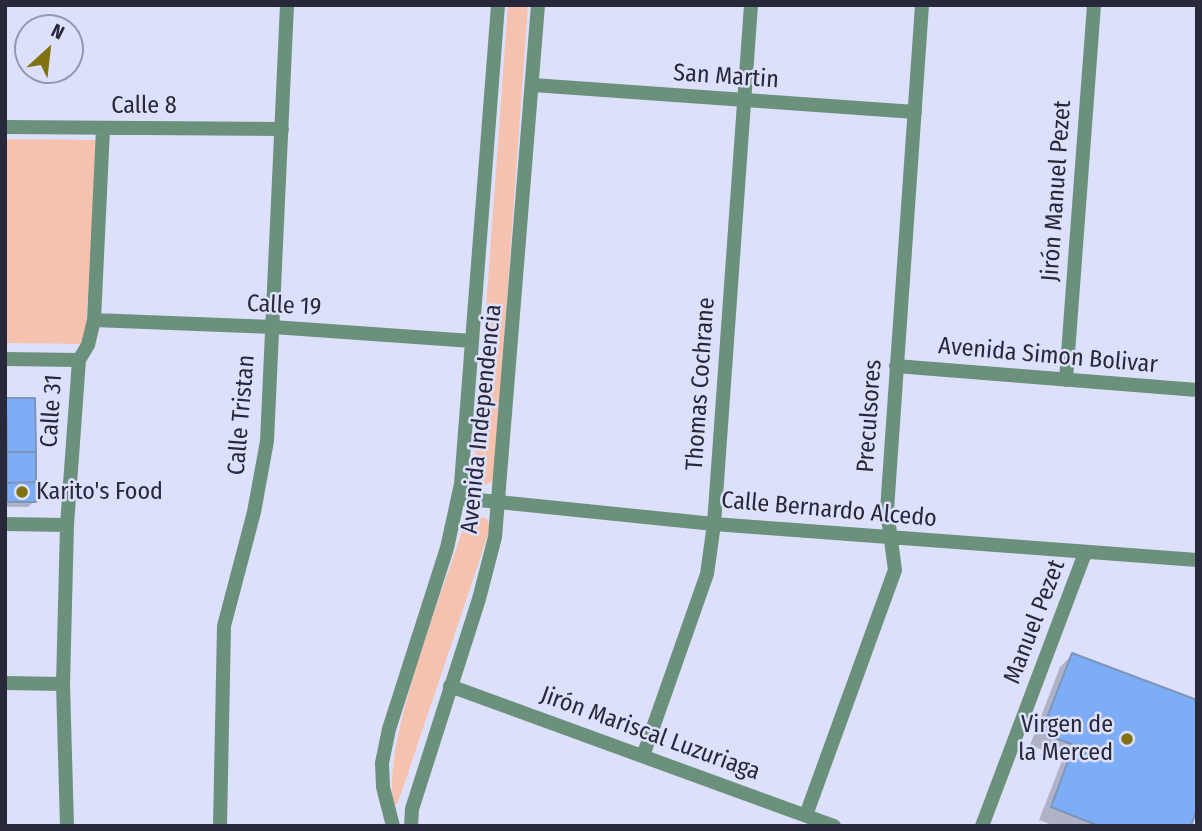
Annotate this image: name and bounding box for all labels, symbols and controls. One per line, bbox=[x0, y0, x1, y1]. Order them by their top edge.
north arrow bbox=[14, 14, 84, 84]
text: N bbox=[48, 19, 68, 44]
street label: San Martin bbox=[672, 59, 780, 95]
street label: Calle 8 bbox=[111, 92, 177, 120]
street label: Jirón Manuel Pezet bbox=[1036, 99, 1078, 283]
street label: Calle 19 bbox=[246, 290, 322, 322]
street label: Thomas Cochrane bbox=[681, 296, 721, 472]
street label: Avenida Independencia bbox=[456, 303, 508, 535]
street label: Avenida Simon Bolivar bbox=[937, 332, 1159, 380]
street label: Calle Tristan bbox=[222, 354, 262, 476]
street label: Preculsores bbox=[852, 358, 888, 474]
street label: Calle 31 bbox=[35, 374, 69, 448]
place label: Karito's Food bbox=[36, 478, 163, 506]
marker: Karito's Food bbox=[14, 484, 30, 500]
street label: Calle Bernardo Alcedo bbox=[720, 486, 938, 534]
street label: Manuel Pezet bbox=[998, 556, 1072, 688]
street label: Jirón Mariscal Luzuriaga bbox=[536, 681, 764, 787]
place label: Virgen de la Merced bbox=[1018, 711, 1113, 767]
marker: Virgen de la Merced bbox=[1119, 731, 1135, 747]

